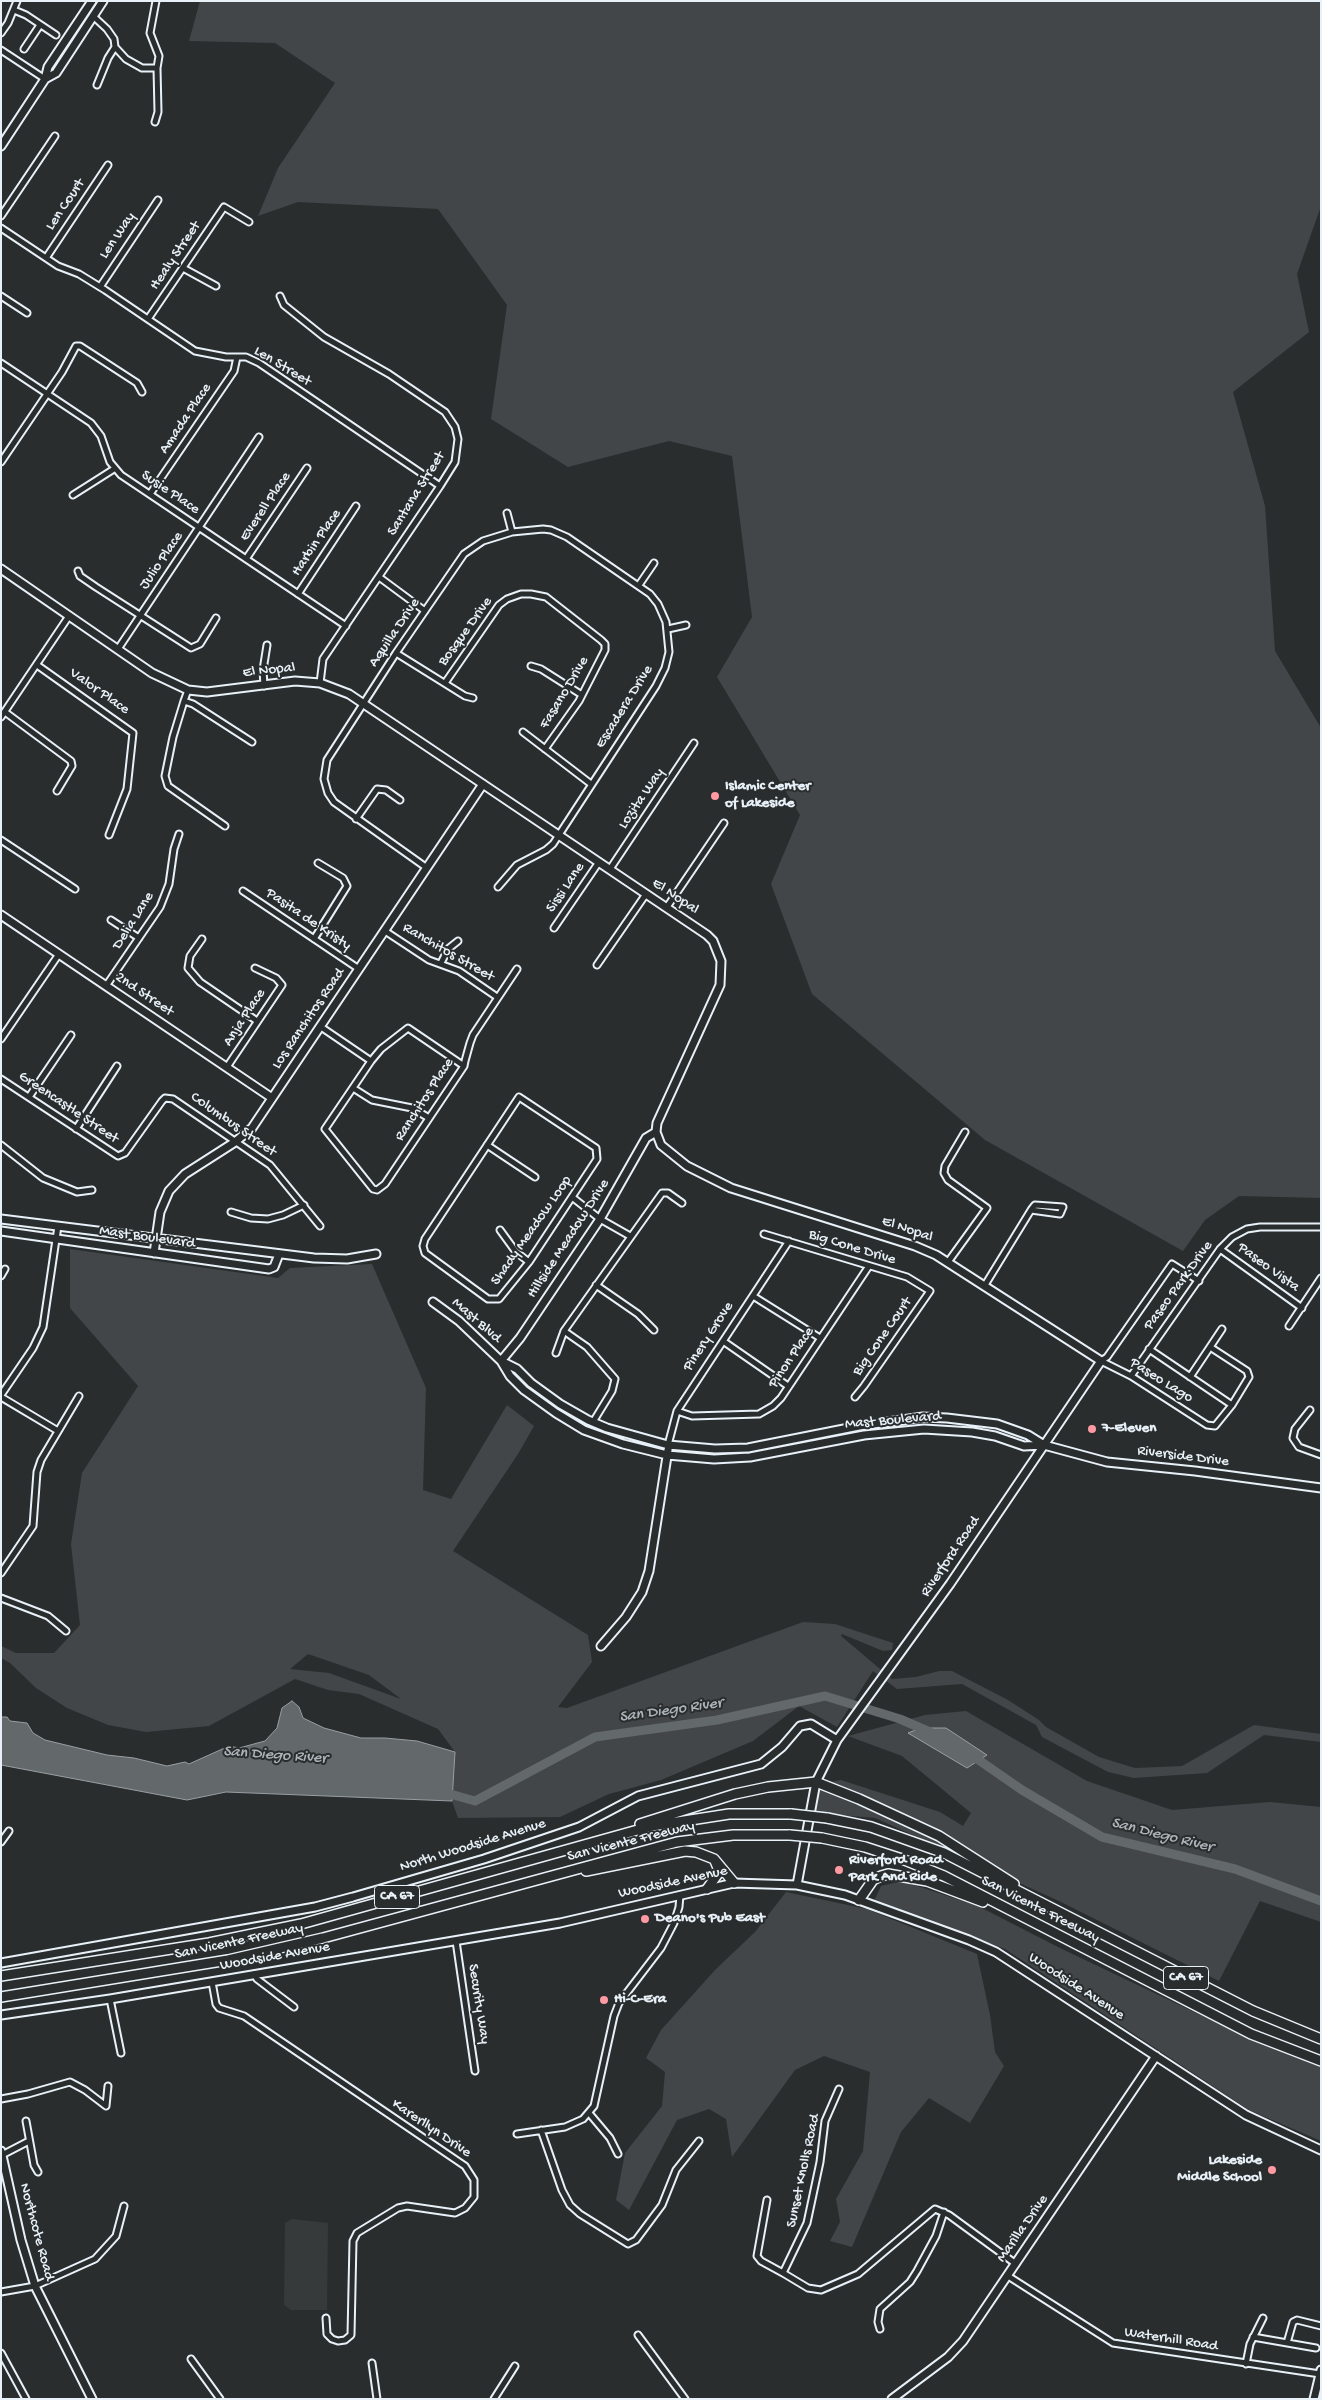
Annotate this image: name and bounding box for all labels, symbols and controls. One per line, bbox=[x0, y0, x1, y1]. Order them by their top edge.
street label: Len Court bbox=[42, 176, 90, 234]
street label: Len Way bbox=[96, 209, 140, 263]
street label: Healy Street bbox=[146, 218, 206, 294]
street label: Len Street bbox=[250, 343, 314, 391]
street label: Amada Place bbox=[156, 380, 216, 458]
street label: Santana Street bbox=[384, 449, 450, 539]
street label: Susie Place bbox=[137, 467, 203, 519]
street label: Everell Place bbox=[236, 469, 296, 545]
street label: Harbin Place bbox=[288, 506, 346, 580]
street label: Julio Place bbox=[136, 529, 188, 593]
street label: Bosque Drive bbox=[435, 594, 497, 670]
street label: Aquilla Drive bbox=[365, 595, 425, 671]
street label: Fasano Drive bbox=[536, 654, 594, 732]
street label: El Nopal bbox=[242, 659, 296, 683]
street label: Escadera Drive bbox=[592, 662, 658, 752]
street label: Valor Place bbox=[65, 665, 133, 719]
street label: Lozita Way bbox=[615, 765, 669, 833]
place label: Islamic Center of Lakeside bbox=[725, 778, 810, 813]
marker: Islamic Center of Lakeside bbox=[709, 790, 721, 802]
street label: Sissi Lane bbox=[543, 859, 589, 917]
street label: El Nopal bbox=[648, 875, 702, 919]
street label: Pasita de Kristy bbox=[262, 885, 354, 955]
street label: Delia Lane bbox=[109, 889, 159, 953]
street label: Ranchitos Street bbox=[399, 920, 497, 986]
street label: Los Ranchitos Road bbox=[269, 965, 349, 1073]
street label: 2nd Street bbox=[111, 969, 177, 1021]
street label: Anja Place bbox=[220, 986, 270, 1050]
street label: Ranchitos Place bbox=[391, 1055, 459, 1145]
street label: Greencastle Street bbox=[14, 1068, 122, 1148]
street label: Columbus Street bbox=[186, 1089, 280, 1161]
street label: Shady Meadow Loop bbox=[487, 1173, 577, 1289]
street label: Hillside Meadow Drive bbox=[524, 1176, 614, 1302]
street label: El Nopal bbox=[879, 1213, 935, 1247]
street label: Mast Boulevard bbox=[98, 1222, 196, 1254]
street label: Big Cone Drive bbox=[806, 1226, 898, 1270]
street label: Paseo Park Drive bbox=[1141, 1238, 1217, 1334]
street label: Paseo Vista bbox=[1233, 1239, 1303, 1297]
street label: Mast Blvd bbox=[447, 1294, 505, 1348]
street label: Big Cone Court bbox=[849, 1294, 917, 1380]
street label: Pinery Grove bbox=[680, 1299, 738, 1375]
street label: Pinon Place bbox=[765, 1324, 819, 1392]
street label: Paseo Lago bbox=[1126, 1354, 1196, 1408]
street label: Mast Boulevard bbox=[844, 1408, 942, 1434]
place label: 7-Eleven bbox=[1102, 1420, 1156, 1438]
marker: 7-Eleven bbox=[1086, 1423, 1098, 1435]
street label: Riverside Drive bbox=[1136, 1442, 1230, 1472]
street label: Riverford Road bbox=[917, 1513, 985, 1601]
water label: San Diego River bbox=[618, 1694, 724, 1728]
water label: San Diego River bbox=[223, 1743, 327, 1769]
water label: San Diego River bbox=[1109, 1814, 1215, 1858]
street label: North Woodside Avenue bbox=[398, 1815, 548, 1877]
street label: San Vicente Freeway bbox=[565, 1817, 697, 1867]
place label: Riverford Road Park And Ride bbox=[849, 1852, 943, 1887]
street label: Woodside Avenue bbox=[617, 1863, 729, 1903]
marker: Riverford Road Park And Ride bbox=[833, 1864, 845, 1876]
street label: San Vicente Freeway bbox=[978, 1872, 1102, 1948]
road number: CA 67 bbox=[374, 1885, 420, 1908]
place label: Deano's Pub East bbox=[655, 1910, 765, 1928]
marker: Deano's Pub East bbox=[639, 1913, 651, 1925]
street label: San Vicente Freeway bbox=[173, 1920, 305, 1964]
street label: Woodside Avenue bbox=[219, 1938, 331, 1976]
street label: Woodside Avenue bbox=[1025, 1949, 1127, 2025]
street label: Security Way bbox=[463, 1963, 493, 2045]
road number: CA 67 bbox=[1164, 1966, 1208, 1990]
place label: Hi-C-Era bbox=[614, 1991, 666, 2009]
marker: Hi-C-Era bbox=[598, 1994, 610, 2006]
street label: Karerllyn Drive bbox=[388, 2096, 474, 2162]
street label: Sunset Knolls Road bbox=[783, 2113, 825, 2229]
place label: Lakeside Middle School bbox=[1177, 2152, 1262, 2187]
marker: Lakeside Middle School bbox=[1266, 2164, 1278, 2176]
street label: Northcote Road bbox=[14, 2181, 58, 2283]
street label: Marilla Drive bbox=[993, 2192, 1053, 2266]
street label: Waterhill Road bbox=[1123, 2324, 1219, 2356]

